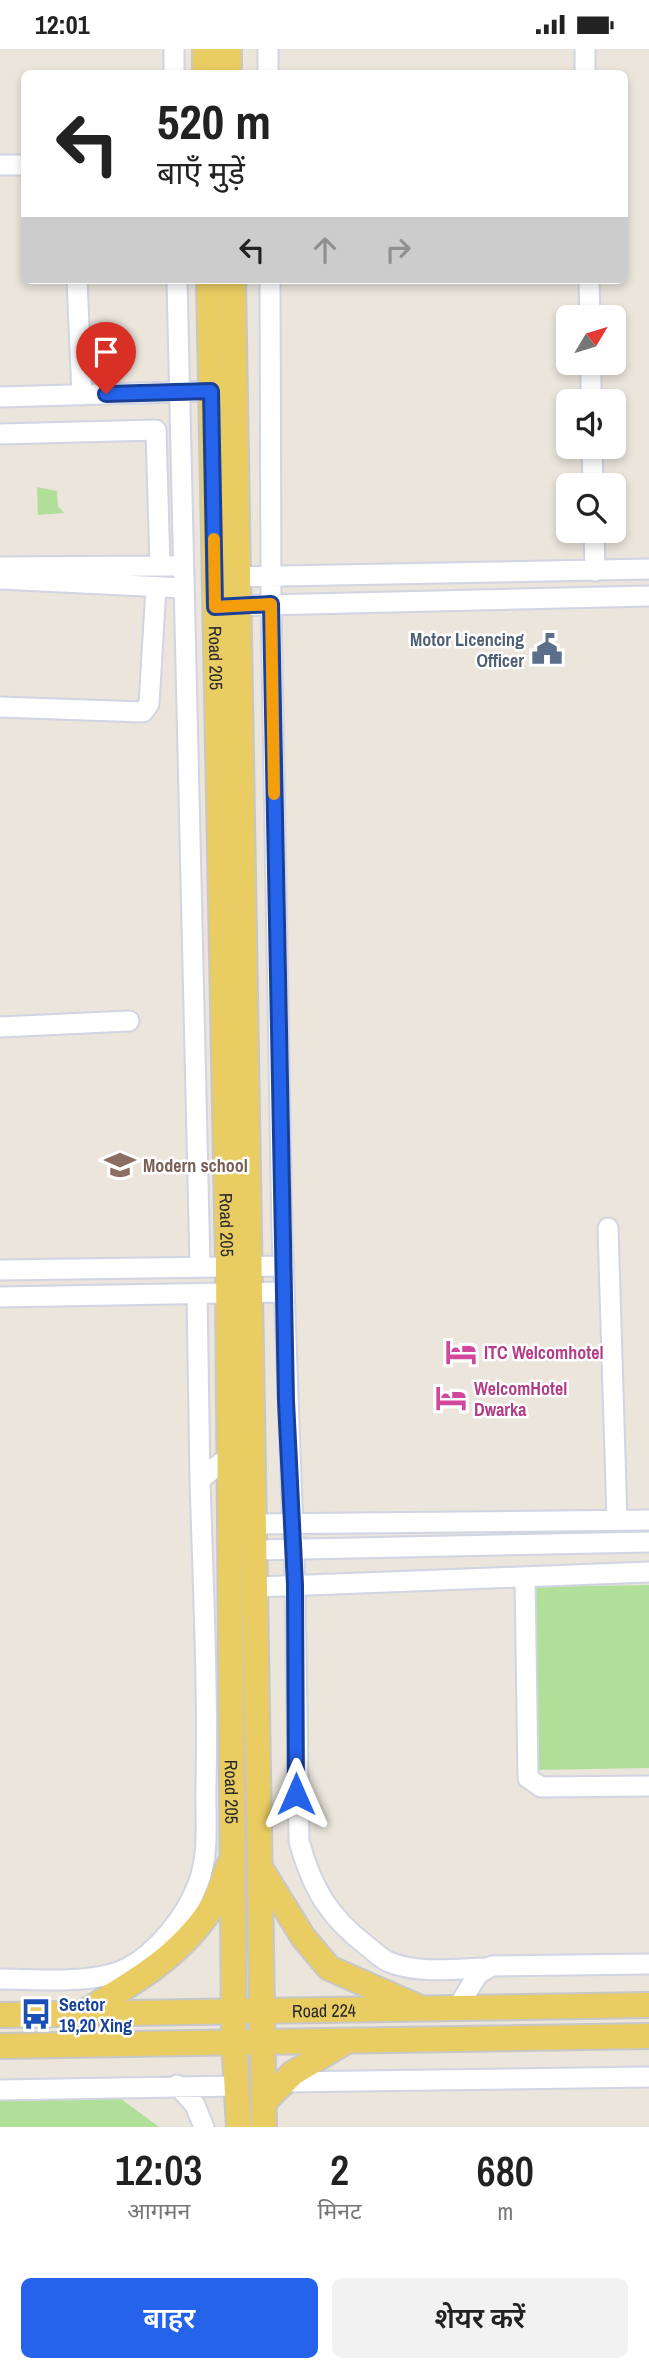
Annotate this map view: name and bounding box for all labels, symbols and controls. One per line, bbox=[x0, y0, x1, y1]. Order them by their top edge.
text: 12:01 bbox=[35, 7, 90, 42]
text: 520 m bbox=[157, 88, 271, 154]
icon: left bbox=[42, 98, 133, 189]
text: बाएँ मुड़ें bbox=[157, 151, 245, 194]
icon: left bbox=[233, 231, 271, 269]
icon: ahead bbox=[306, 231, 344, 269]
icon: right bbox=[379, 231, 417, 269]
north arrow bbox=[556, 305, 626, 375]
map controls bbox=[556, 305, 626, 543]
pin bbox=[76, 322, 136, 394]
icon: arrive bbox=[87, 333, 125, 371]
button: sound bbox=[556, 389, 626, 459]
button: search bbox=[556, 473, 626, 543]
street label: Road 205 bbox=[203, 626, 229, 690]
place label: Motor Licencing Officer bbox=[410, 627, 524, 673]
public building icon: Motor Licencing Officer bbox=[530, 632, 564, 666]
school or university icon: Modern school bbox=[103, 1148, 137, 1182]
place label: Modern school bbox=[143, 1153, 248, 1178]
street label: Road 205 bbox=[214, 1193, 240, 1257]
hotel icon: ITC Welcomhotel bbox=[444, 1335, 478, 1369]
place label: ITC Welcomhotel bbox=[484, 1340, 603, 1365]
place label: WelcomHotel Dwarka bbox=[474, 1376, 567, 1422]
hotel icon: WelcomHotel Dwarka bbox=[434, 1381, 468, 1415]
position arrow bbox=[259, 1757, 333, 1831]
street label: Road 205 bbox=[219, 1760, 245, 1824]
place label: Sector 19,20 Xing bbox=[59, 1992, 132, 2038]
bus stop icon: Sector 19,20 Xing bbox=[19, 1997, 53, 2031]
street label: Road 224 bbox=[292, 1997, 356, 2023]
text: 12:03 bbox=[115, 2142, 202, 2198]
text: 2 bbox=[330, 2142, 349, 2198]
text: 680 bbox=[477, 2143, 534, 2199]
text: आगमन bbox=[127, 2195, 190, 2226]
text: मिनट bbox=[317, 2195, 362, 2226]
text: m bbox=[497, 2196, 513, 2227]
button: बाहर bbox=[21, 2278, 318, 2358]
button: शेयर करें bbox=[332, 2278, 628, 2358]

